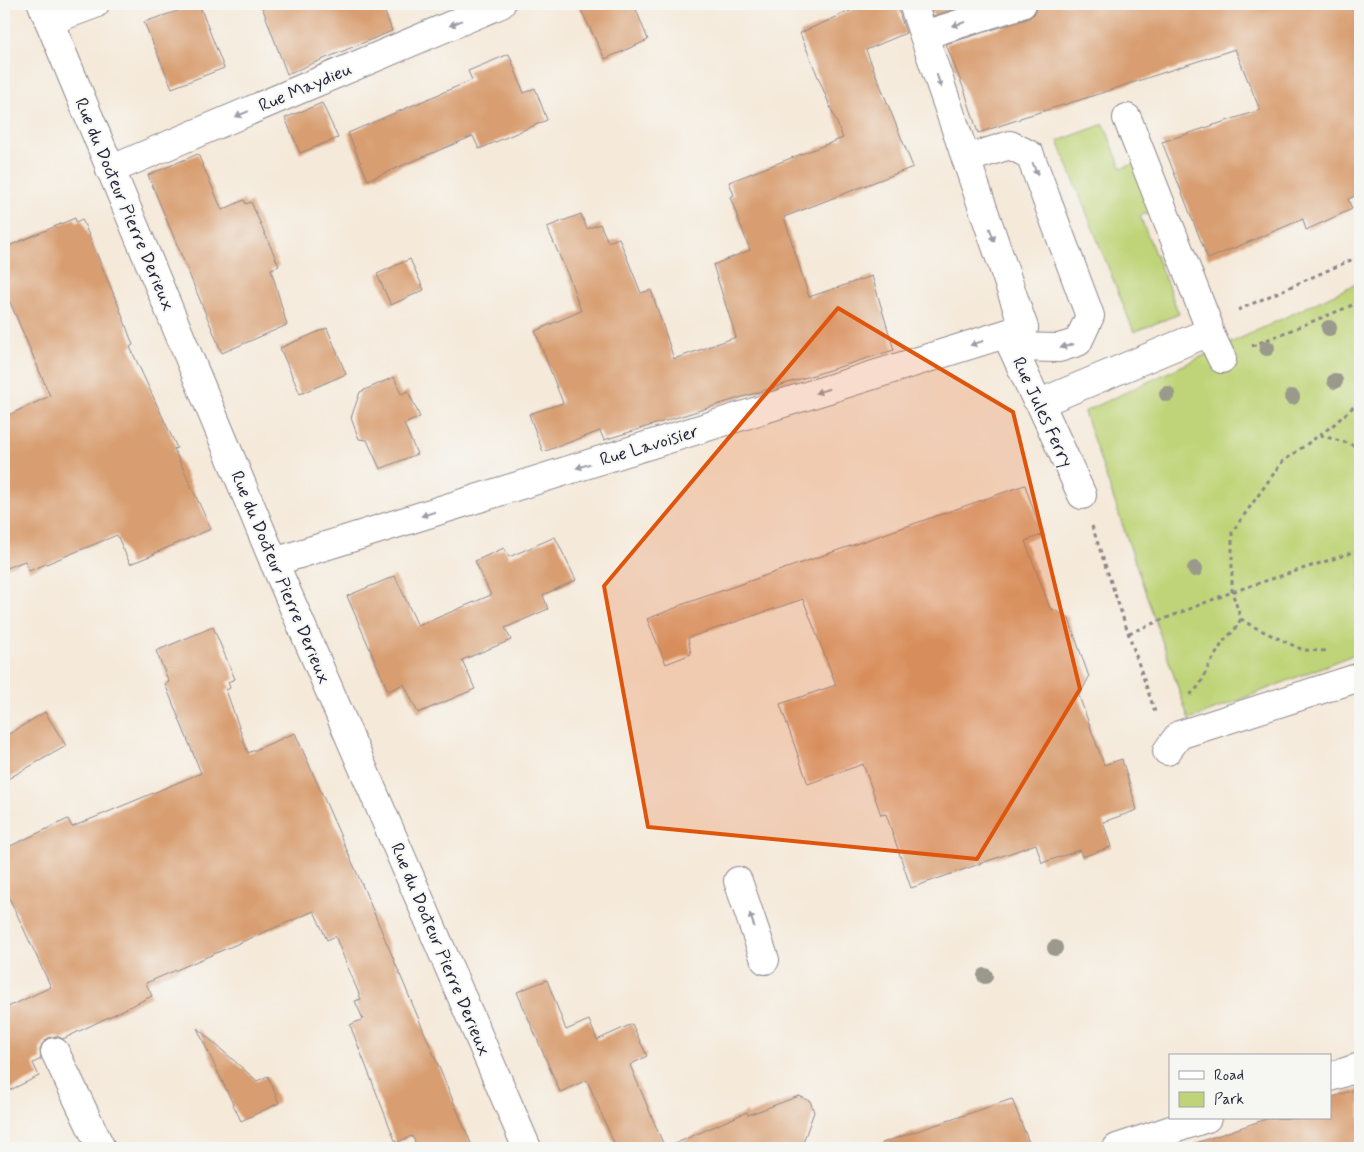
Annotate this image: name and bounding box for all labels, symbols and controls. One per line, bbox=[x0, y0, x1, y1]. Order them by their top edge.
one-way arrow bbox=[449, 19, 463, 27]
one-way arrow bbox=[951, 20, 966, 28]
street label: Rue Maydieu bbox=[255, 58, 356, 118]
one-way arrow bbox=[936, 74, 944, 89]
street label: Rue du Docteur Pierre Derieux bbox=[68, 94, 180, 314]
one-way arrow bbox=[235, 110, 249, 118]
one-way arrow bbox=[1032, 162, 1039, 177]
one-way arrow bbox=[989, 228, 996, 243]
one-way arrow bbox=[970, 339, 985, 347]
one-way arrow bbox=[1059, 342, 1074, 350]
street label: Rue Jules Ferry bbox=[1006, 353, 1078, 472]
one-way arrow bbox=[814, 388, 829, 396]
street label: Rue Lavoisier bbox=[597, 419, 702, 472]
one-way arrow bbox=[576, 462, 591, 470]
street label: Rue du Docteur Pierre Derieux bbox=[224, 467, 336, 687]
one-way arrow bbox=[421, 511, 436, 518]
street label: Rue du Docteur Pierre Derieux bbox=[384, 839, 496, 1059]
one-way arrow bbox=[748, 913, 755, 928]
legend bbox=[1169, 1054, 1332, 1120]
text: Road bbox=[1214, 1066, 1244, 1086]
text: Park bbox=[1214, 1090, 1244, 1110]

